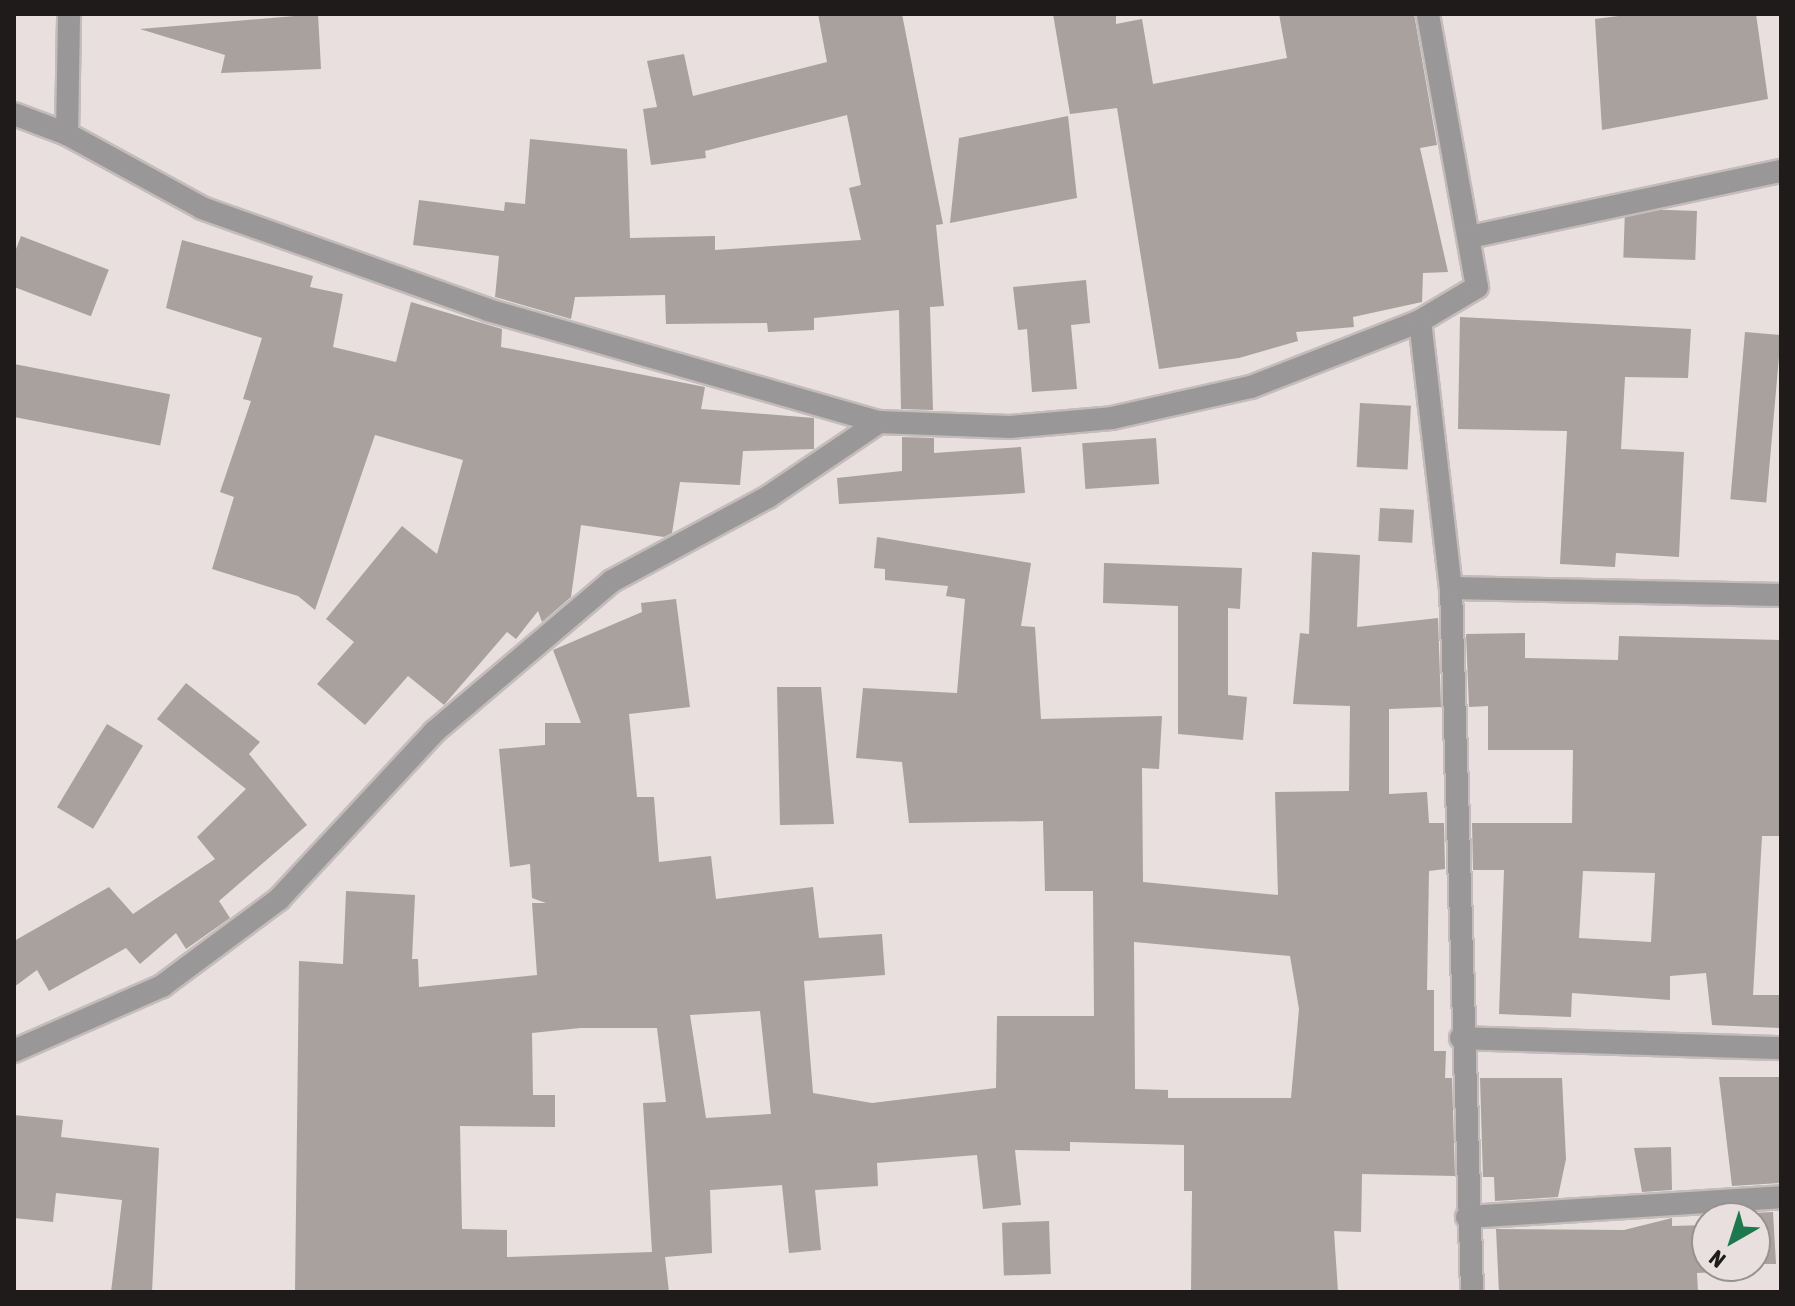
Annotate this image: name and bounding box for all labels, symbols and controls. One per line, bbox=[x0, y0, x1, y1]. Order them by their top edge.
north arrow bbox=[1691, 1202, 1771, 1282]
text: N bbox=[1704, 1245, 1730, 1273]

